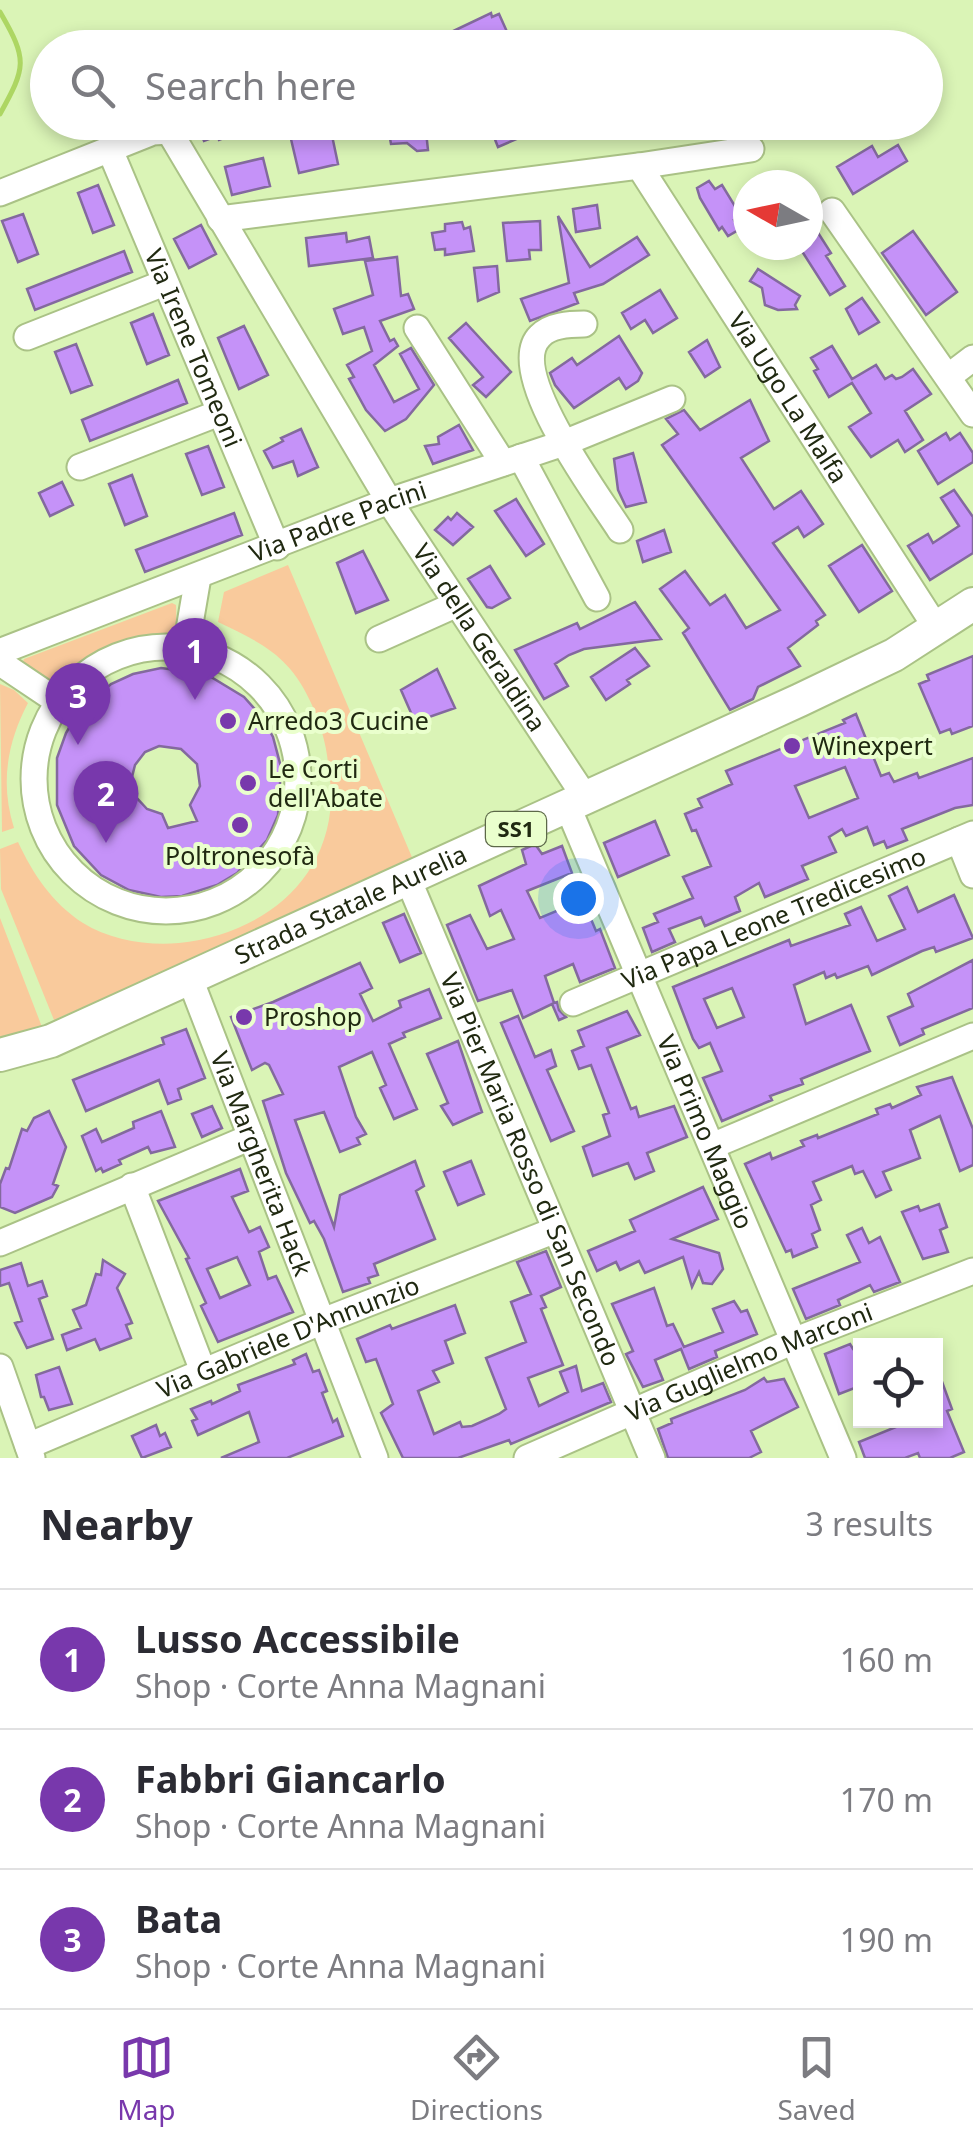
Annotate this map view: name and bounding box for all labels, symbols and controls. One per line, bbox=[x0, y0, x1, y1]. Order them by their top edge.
search box bbox=[30, 30, 943, 140]
icon: search bbox=[65, 58, 120, 113]
text: Search here bbox=[145, 59, 356, 111]
north arrow bbox=[733, 170, 823, 260]
street label: Via Irene Tomeoni bbox=[137, 243, 251, 452]
street label: Via Ugo La Malfa bbox=[721, 305, 857, 489]
street label: Via Padre Pacini bbox=[244, 472, 431, 569]
street label: Via della Geraldina bbox=[406, 536, 555, 738]
pin: 1 bbox=[162, 618, 228, 700]
pin: 3 bbox=[46, 662, 110, 745]
place label: Arredo3 Cucine bbox=[248, 703, 429, 737]
marker: Arredo3 Cucine bbox=[217, 710, 239, 732]
place label: Winexpert bbox=[812, 728, 933, 762]
marker: Winexpert bbox=[781, 735, 803, 757]
place label: Le Corti dell'Abate bbox=[268, 751, 383, 814]
pin: 2 bbox=[74, 760, 138, 843]
marker: Le Corti dell'Abate bbox=[237, 772, 259, 794]
road number: SS1 bbox=[486, 812, 546, 846]
marker: Poltronesofà bbox=[229, 814, 251, 836]
street label: Strada Statale Aurelia bbox=[228, 836, 472, 971]
place label: Poltronesofà bbox=[165, 838, 315, 872]
street label: Via Papa Leone Tredicesimo bbox=[616, 838, 931, 997]
your location bbox=[553, 873, 604, 924]
street label: Via Pier Maria Rosso di San Secondo bbox=[433, 967, 629, 1371]
place label: Proshop bbox=[264, 999, 362, 1033]
marker: Proshop bbox=[233, 1006, 255, 1028]
street label: Via Primo Maggio bbox=[650, 1029, 762, 1234]
street label: Via Margherita Hack bbox=[204, 1046, 321, 1281]
street label: Via Gabriele D'Annunzio bbox=[151, 1267, 424, 1406]
street label: Via Guglielmo Marconi bbox=[620, 1294, 877, 1429]
map controls bbox=[853, 1338, 943, 1428]
button: locate bbox=[853, 1338, 943, 1428]
text: Nearby bbox=[40, 1495, 193, 1552]
text: 3 results bbox=[806, 1502, 933, 1545]
text: Lusso Accessibile bbox=[135, 1612, 460, 1664]
text: 1 bbox=[63, 1638, 82, 1681]
text: 160 m bbox=[840, 1638, 933, 1681]
text: Shop · Corte Anna Magnani bbox=[135, 1664, 546, 1707]
text: Fabbri Giancarlo bbox=[135, 1752, 446, 1804]
text: 2 bbox=[63, 1778, 82, 1821]
text: 170 m bbox=[840, 1778, 933, 1821]
text: Shop · Corte Anna Magnani bbox=[135, 1804, 546, 1847]
text: Bata bbox=[135, 1892, 222, 1944]
text: 3 bbox=[63, 1918, 82, 1961]
text: 190 m bbox=[840, 1918, 933, 1961]
text: Shop · Corte Anna Magnani bbox=[135, 1944, 546, 1987]
tab: Map bbox=[117, 2030, 176, 2128]
tab: Directions bbox=[410, 2030, 543, 2128]
tab: Saved bbox=[777, 2030, 856, 2128]

